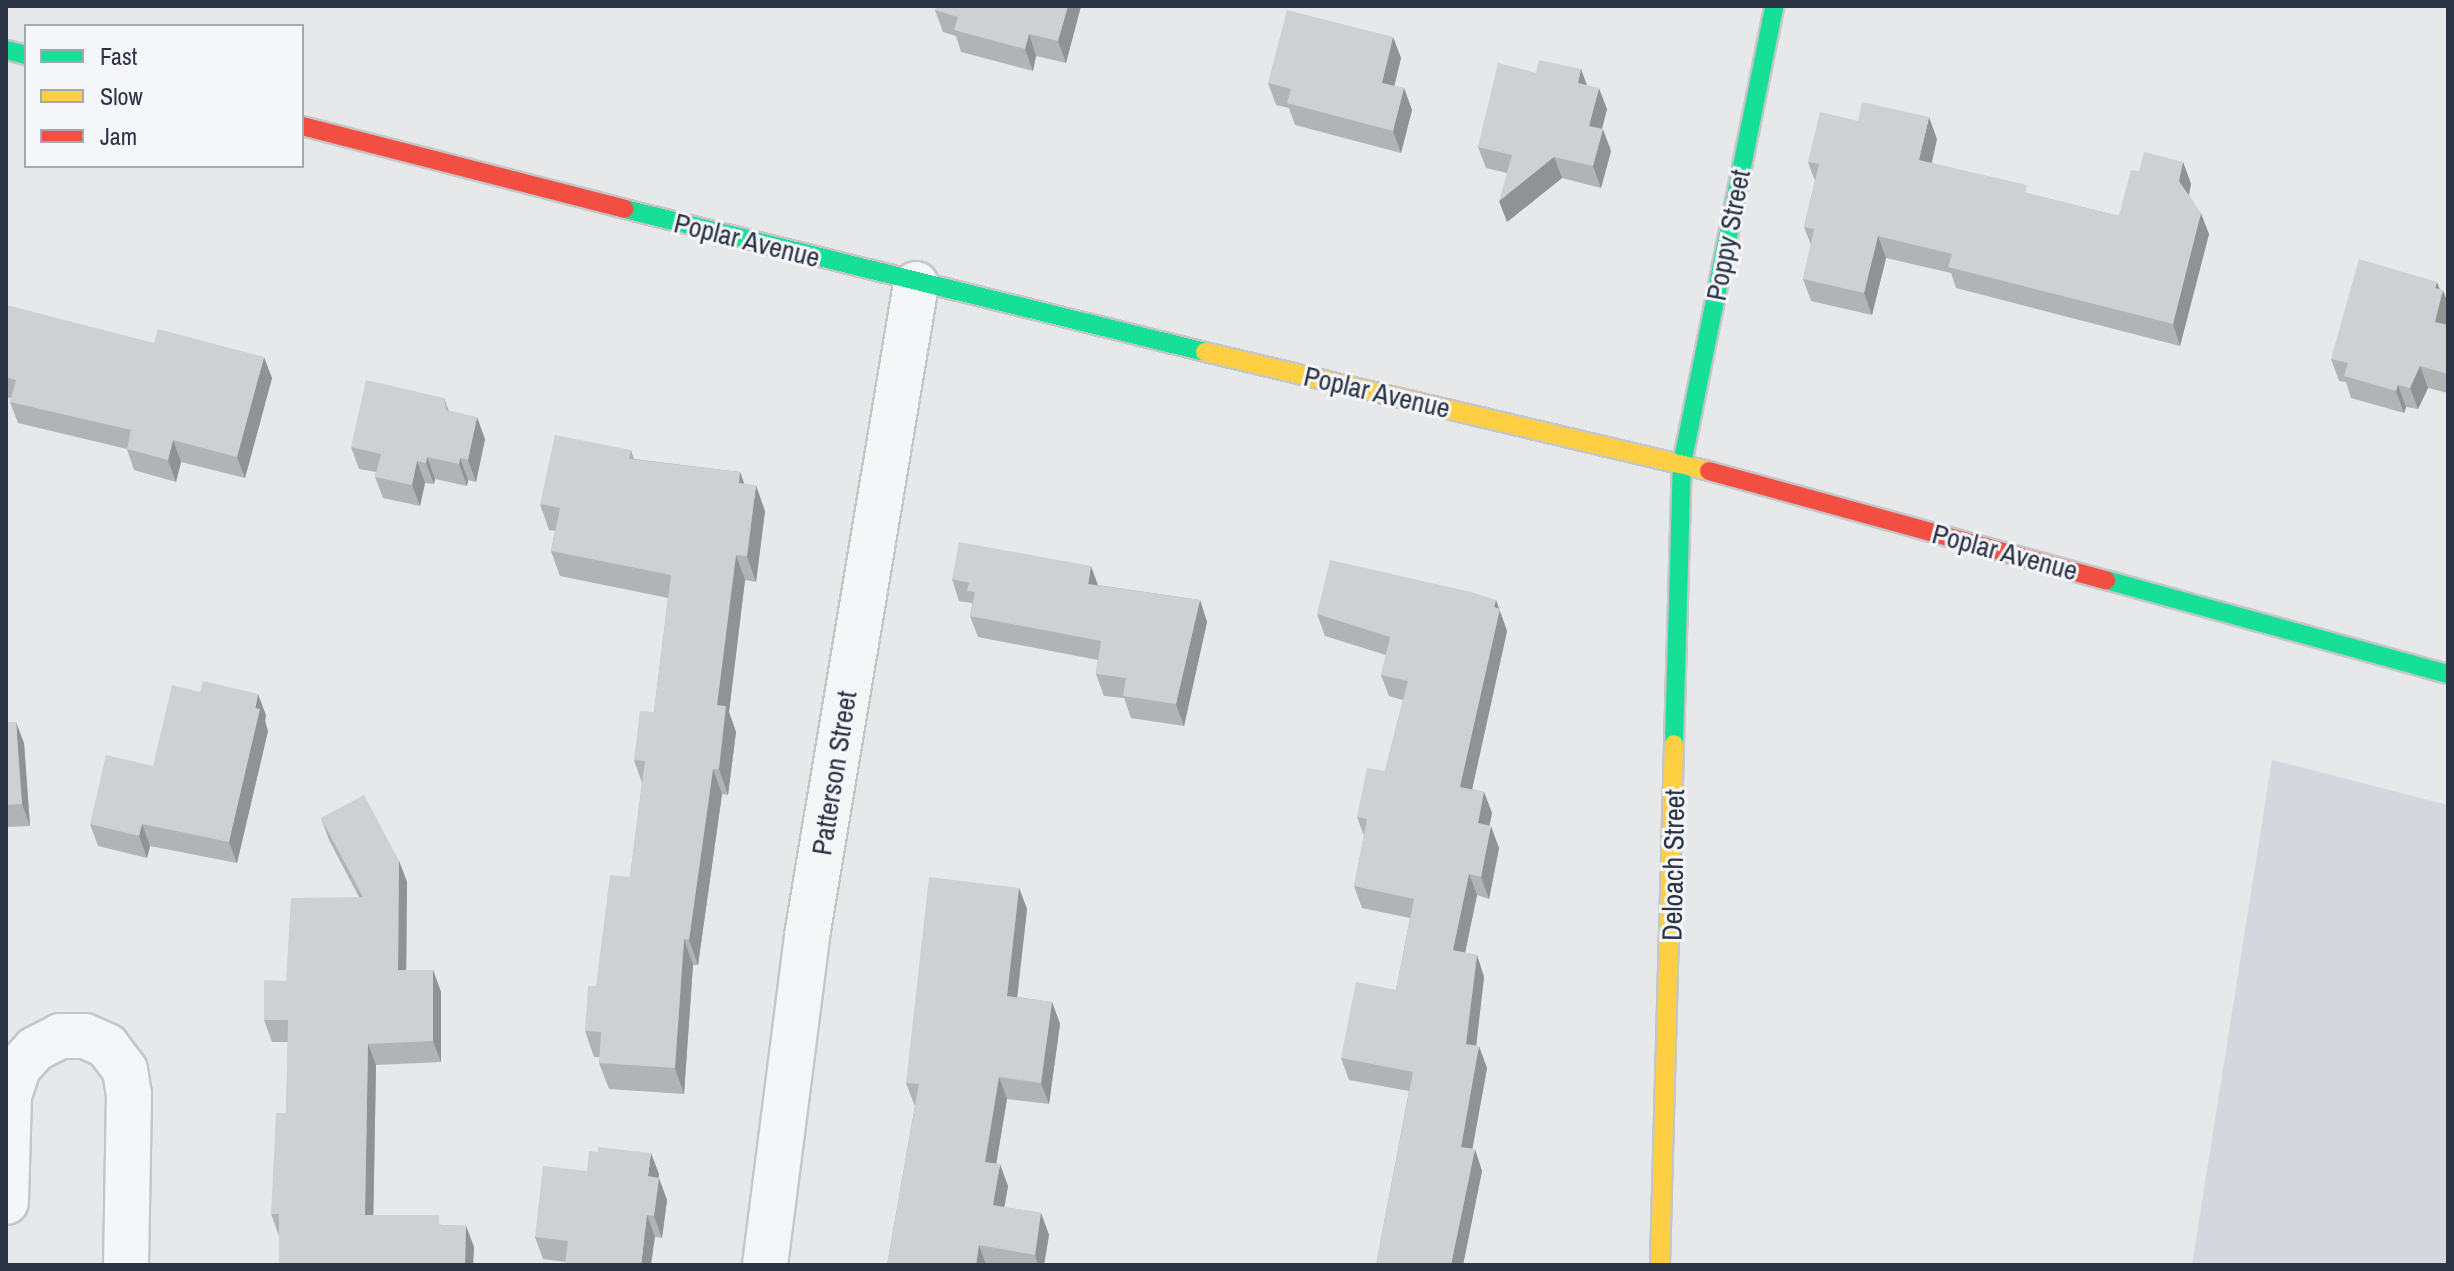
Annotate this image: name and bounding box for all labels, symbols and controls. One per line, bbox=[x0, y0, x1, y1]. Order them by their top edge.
legend bbox=[24, 24, 304, 168]
text: Fast bbox=[100, 40, 137, 72]
text: Slow bbox=[100, 80, 143, 112]
text: Jam bbox=[100, 120, 137, 152]
street label: Poppy Street bbox=[1699, 167, 1757, 303]
street label: Poplar Avenue bbox=[670, 206, 824, 274]
street label: Poplar Avenue bbox=[1300, 359, 1454, 425]
street label: Poplar Avenue bbox=[1928, 516, 2082, 588]
street label: Patterson Street bbox=[804, 688, 864, 858]
street label: Deloach Street bbox=[1655, 789, 1691, 941]

